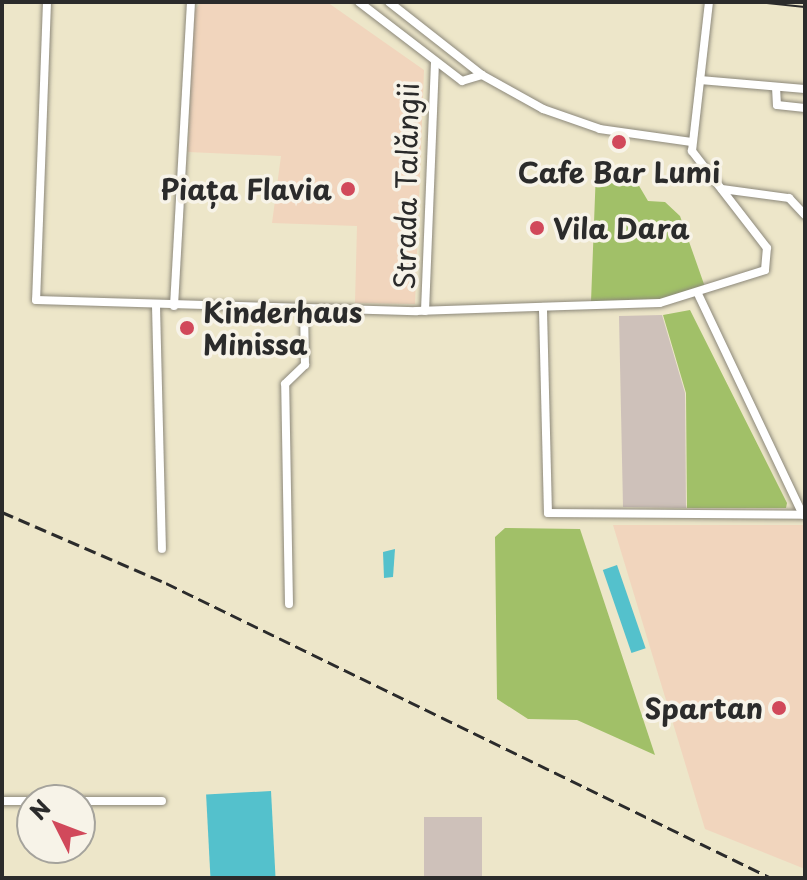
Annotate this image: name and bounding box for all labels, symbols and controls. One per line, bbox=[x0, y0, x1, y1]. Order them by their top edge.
street label: Strada Talăngii bbox=[387, 82, 425, 290]
marker: Cafe Bar Lumi bbox=[610, 133, 628, 151]
place label: Cafe Bar Lumi bbox=[517, 155, 721, 189]
place label: Piața Flavia bbox=[159, 172, 332, 206]
marker: Piața Flavia bbox=[339, 180, 357, 198]
place label: Vila Dara bbox=[553, 211, 691, 245]
marker: Vila Dara bbox=[528, 219, 546, 237]
place label: Kinderhaus Minissa bbox=[203, 295, 362, 361]
marker: Kinderhaus Minissa bbox=[178, 319, 196, 337]
place label: Spartan bbox=[645, 691, 763, 725]
marker: Spartan bbox=[770, 699, 788, 717]
north arrow bbox=[16, 784, 96, 864]
text: N bbox=[21, 791, 57, 826]

